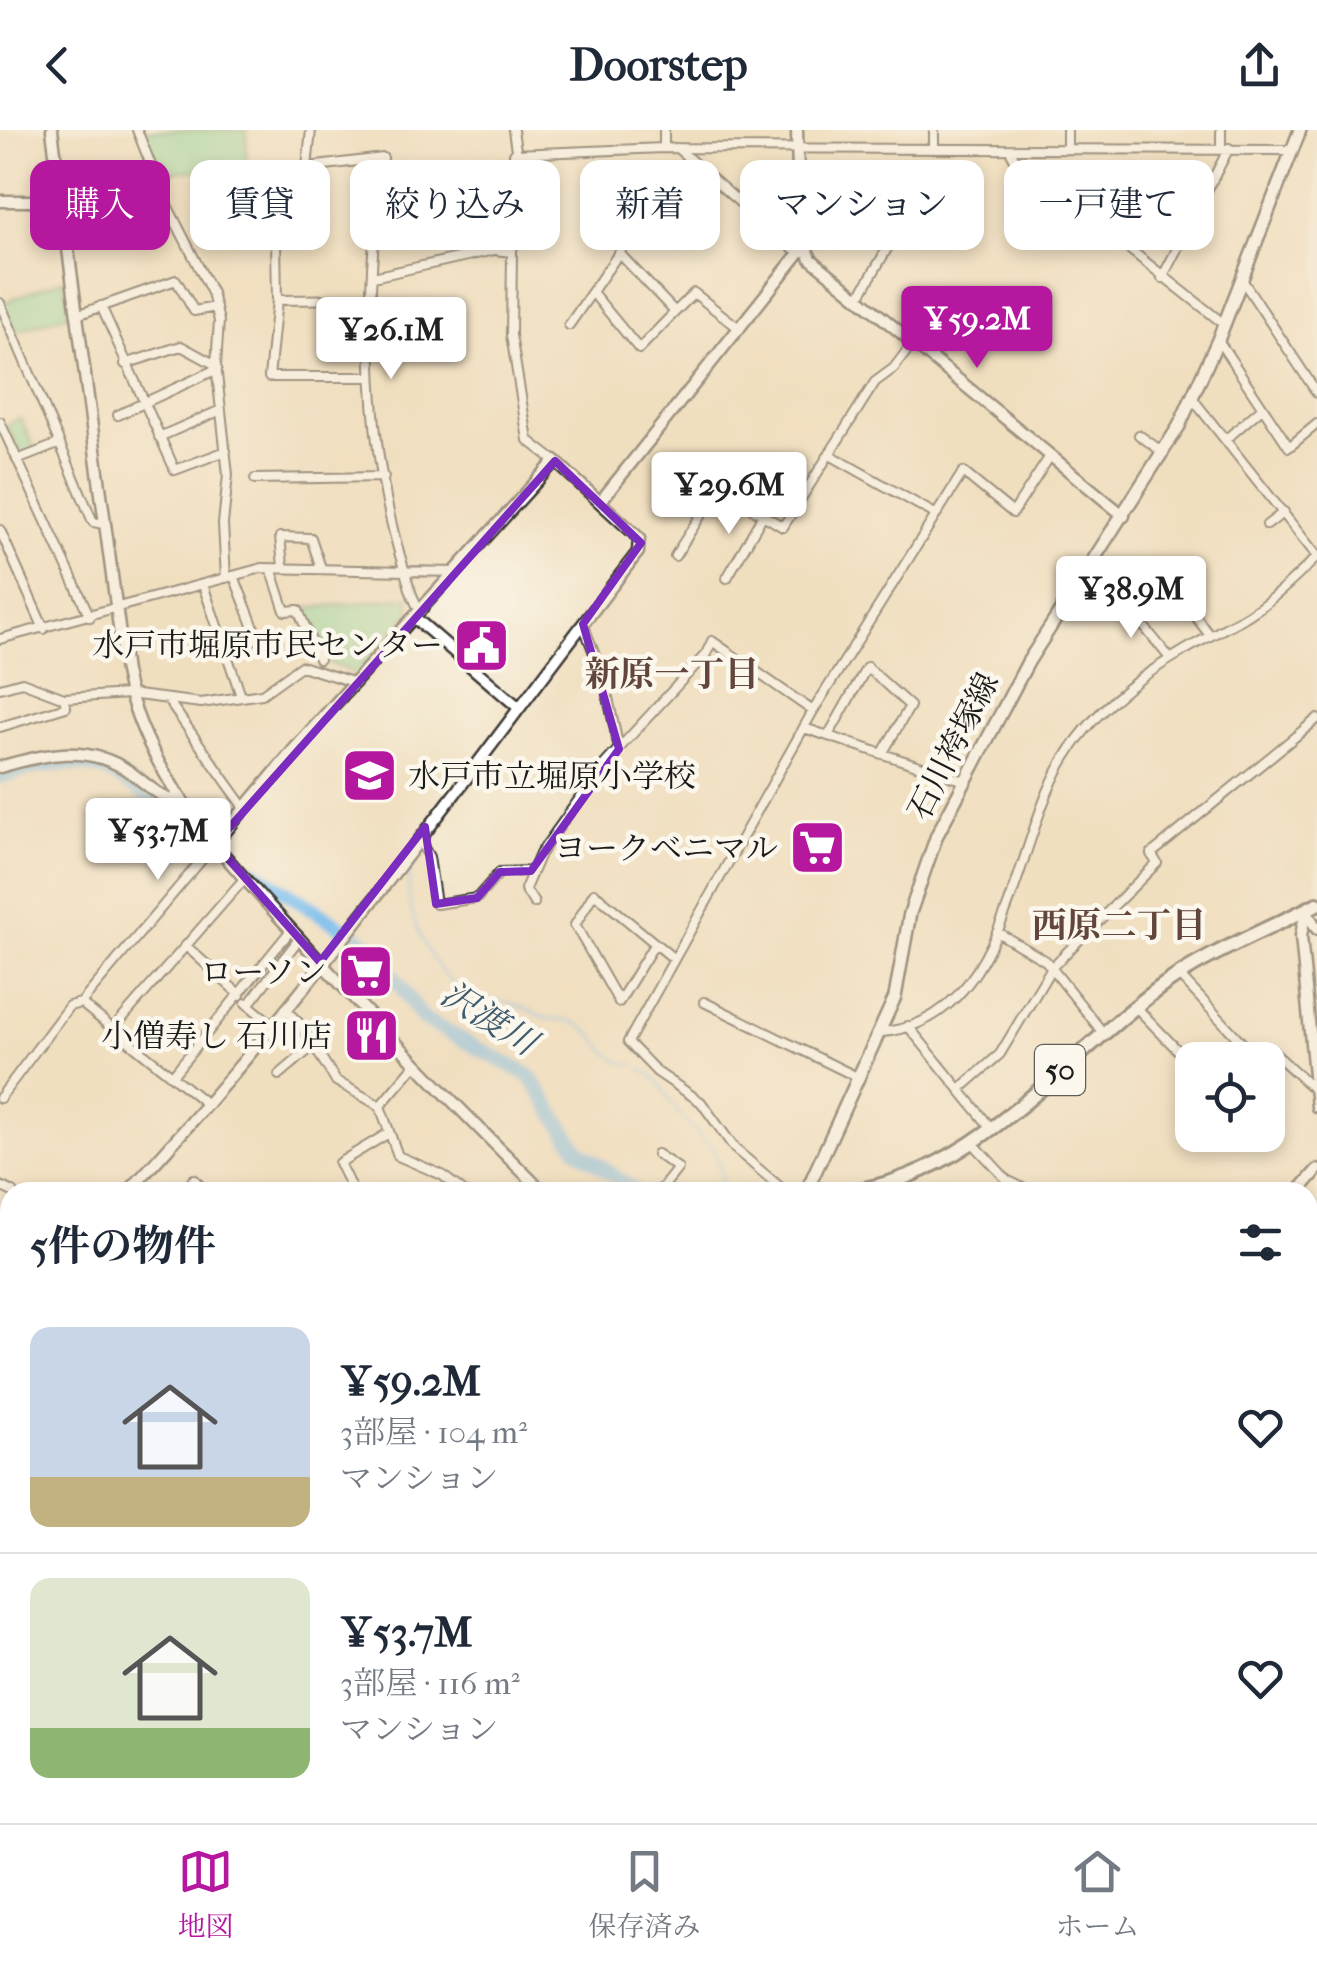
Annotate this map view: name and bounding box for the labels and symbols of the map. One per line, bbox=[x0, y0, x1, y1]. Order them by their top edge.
pin: ¥59.2M bbox=[896, 286, 1058, 371]
pin: ¥26.1M bbox=[310, 297, 472, 382]
pin: ¥29.6M bbox=[648, 452, 810, 537]
pin: ¥38.9M bbox=[1050, 556, 1212, 641]
public building icon: 水戸市堀原市民センター bbox=[452, 615, 512, 675]
place label: 水戸市堀原市民センター bbox=[92, 627, 443, 664]
district label: 新原一丁目 bbox=[584, 654, 760, 695]
street label: 石川袴塚線 bbox=[901, 667, 1006, 826]
school or university icon: 水戸市立堀原小学校 bbox=[339, 746, 399, 806]
place label: 水戸市立堀原小学校 bbox=[408, 758, 696, 795]
pin: ¥53.7M bbox=[77, 798, 239, 883]
supermarket icon: ヨークベニマル bbox=[787, 818, 847, 878]
place label: ヨークベニマル bbox=[554, 830, 778, 867]
district label: 西原二丁目 bbox=[1031, 905, 1207, 946]
supermarket icon: ローソン bbox=[336, 942, 396, 1002]
place label: ローソン bbox=[200, 954, 327, 991]
water label: 沢渡川 bbox=[433, 973, 548, 1066]
restaurant icon: 小僧寿し 石川店 bbox=[341, 1006, 401, 1066]
place label: 小僧寿し 石川店 bbox=[101, 1018, 332, 1055]
road number: 50 bbox=[1035, 1045, 1085, 1095]

